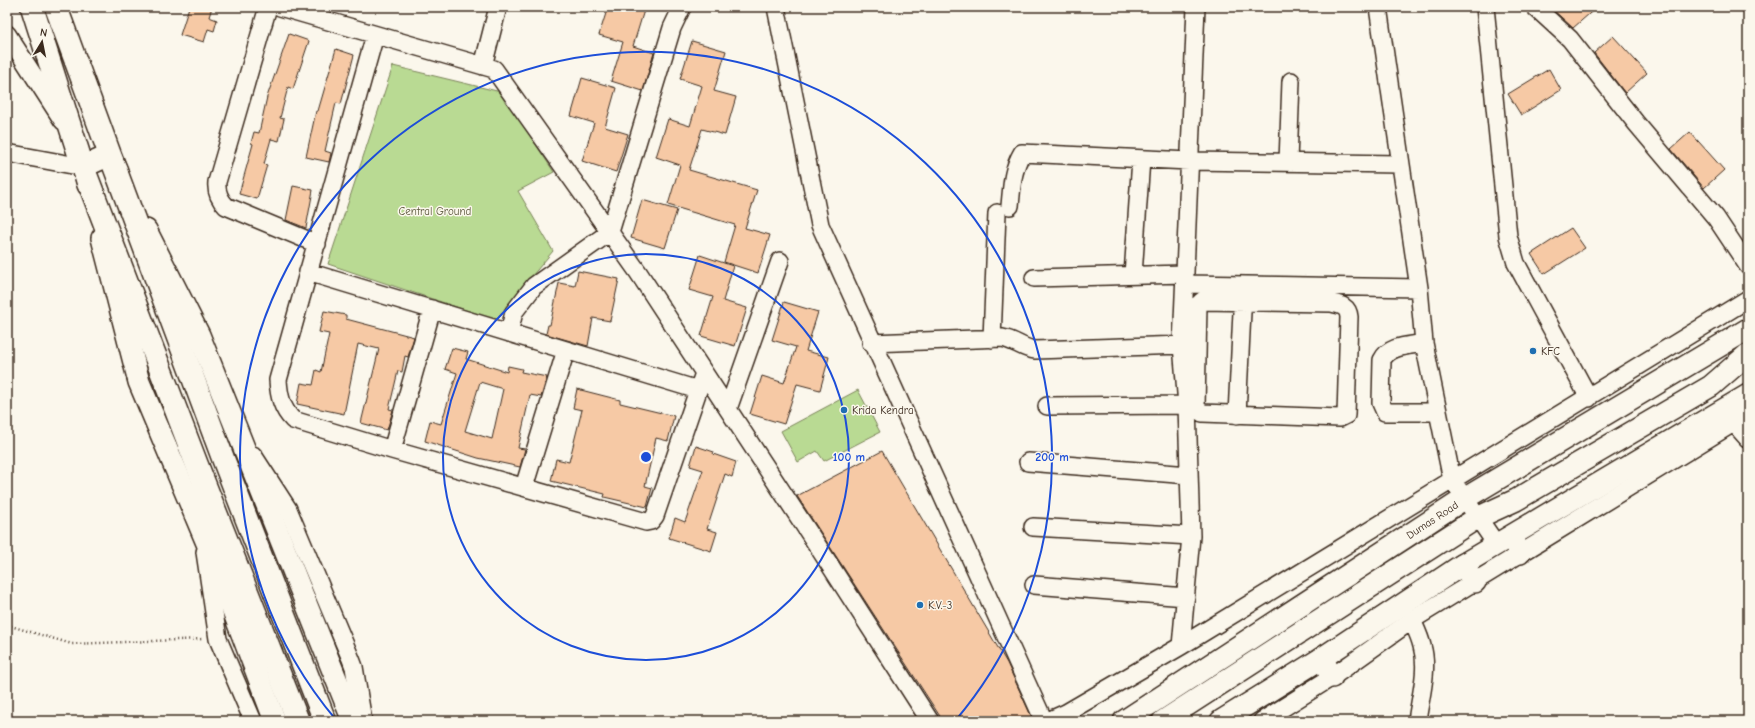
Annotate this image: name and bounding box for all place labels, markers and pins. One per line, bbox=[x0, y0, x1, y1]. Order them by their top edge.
place label: KFC bbox=[1541, 345, 1560, 358]
marker: KFC bbox=[1528, 346, 1538, 356]
place label: Krida Kendra bbox=[852, 404, 914, 417]
marker: Krida Kendra bbox=[839, 405, 849, 415]
centre of rings bbox=[639, 450, 653, 464]
place label: K.V.-3 bbox=[928, 599, 952, 612]
marker: K.V.-3 bbox=[915, 600, 925, 610]

